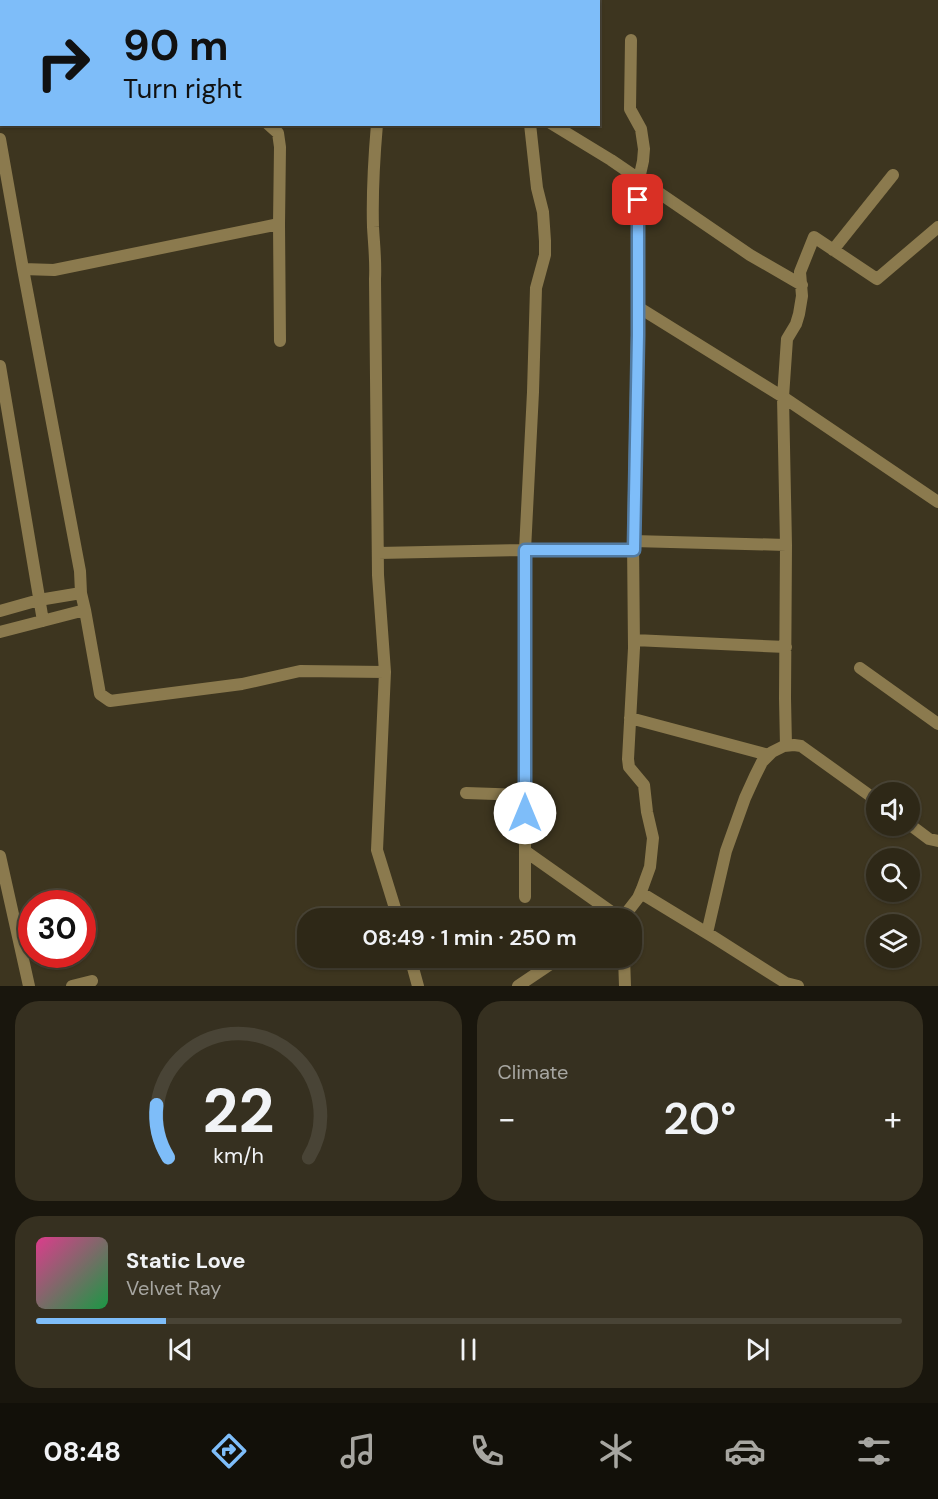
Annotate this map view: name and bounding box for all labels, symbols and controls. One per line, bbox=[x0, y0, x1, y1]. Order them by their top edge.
text: 90 m bbox=[123, 18, 229, 73]
icon: right bbox=[24, 24, 102, 102]
text: Turn right bbox=[123, 71, 243, 106]
pin bbox=[612, 174, 663, 225]
icon: arrive bbox=[621, 183, 654, 216]
position arrow bbox=[493, 781, 557, 845]
map controls bbox=[866, 782, 920, 968]
button: sound bbox=[866, 782, 920, 836]
button: search bbox=[866, 848, 920, 902]
speed limit sign: 30 bbox=[18, 890, 96, 968]
button: layers bbox=[866, 914, 920, 968]
text: 08:49 · 1 min · 250 m bbox=[362, 923, 577, 952]
text: Climate bbox=[498, 1059, 568, 1085]
text: 22 bbox=[202, 1070, 274, 1151]
text: 20° bbox=[663, 1089, 736, 1148]
text: − bbox=[498, 1097, 516, 1140]
text: + bbox=[884, 1097, 902, 1140]
text: km/h bbox=[213, 1142, 264, 1170]
text: Static Love bbox=[126, 1246, 246, 1275]
text: Velvet Ray bbox=[126, 1275, 221, 1301]
icon: previous bbox=[164, 1333, 197, 1366]
icon: pause bbox=[452, 1333, 485, 1366]
icon: next bbox=[741, 1333, 774, 1366]
icon: directions bbox=[208, 1430, 250, 1472]
icon: music bbox=[337, 1430, 379, 1472]
icon: phone bbox=[466, 1430, 508, 1472]
icon: climate bbox=[595, 1430, 637, 1472]
icon: car bbox=[724, 1430, 766, 1472]
icon: filters bbox=[853, 1430, 895, 1472]
text: 08:48 bbox=[43, 1434, 121, 1469]

